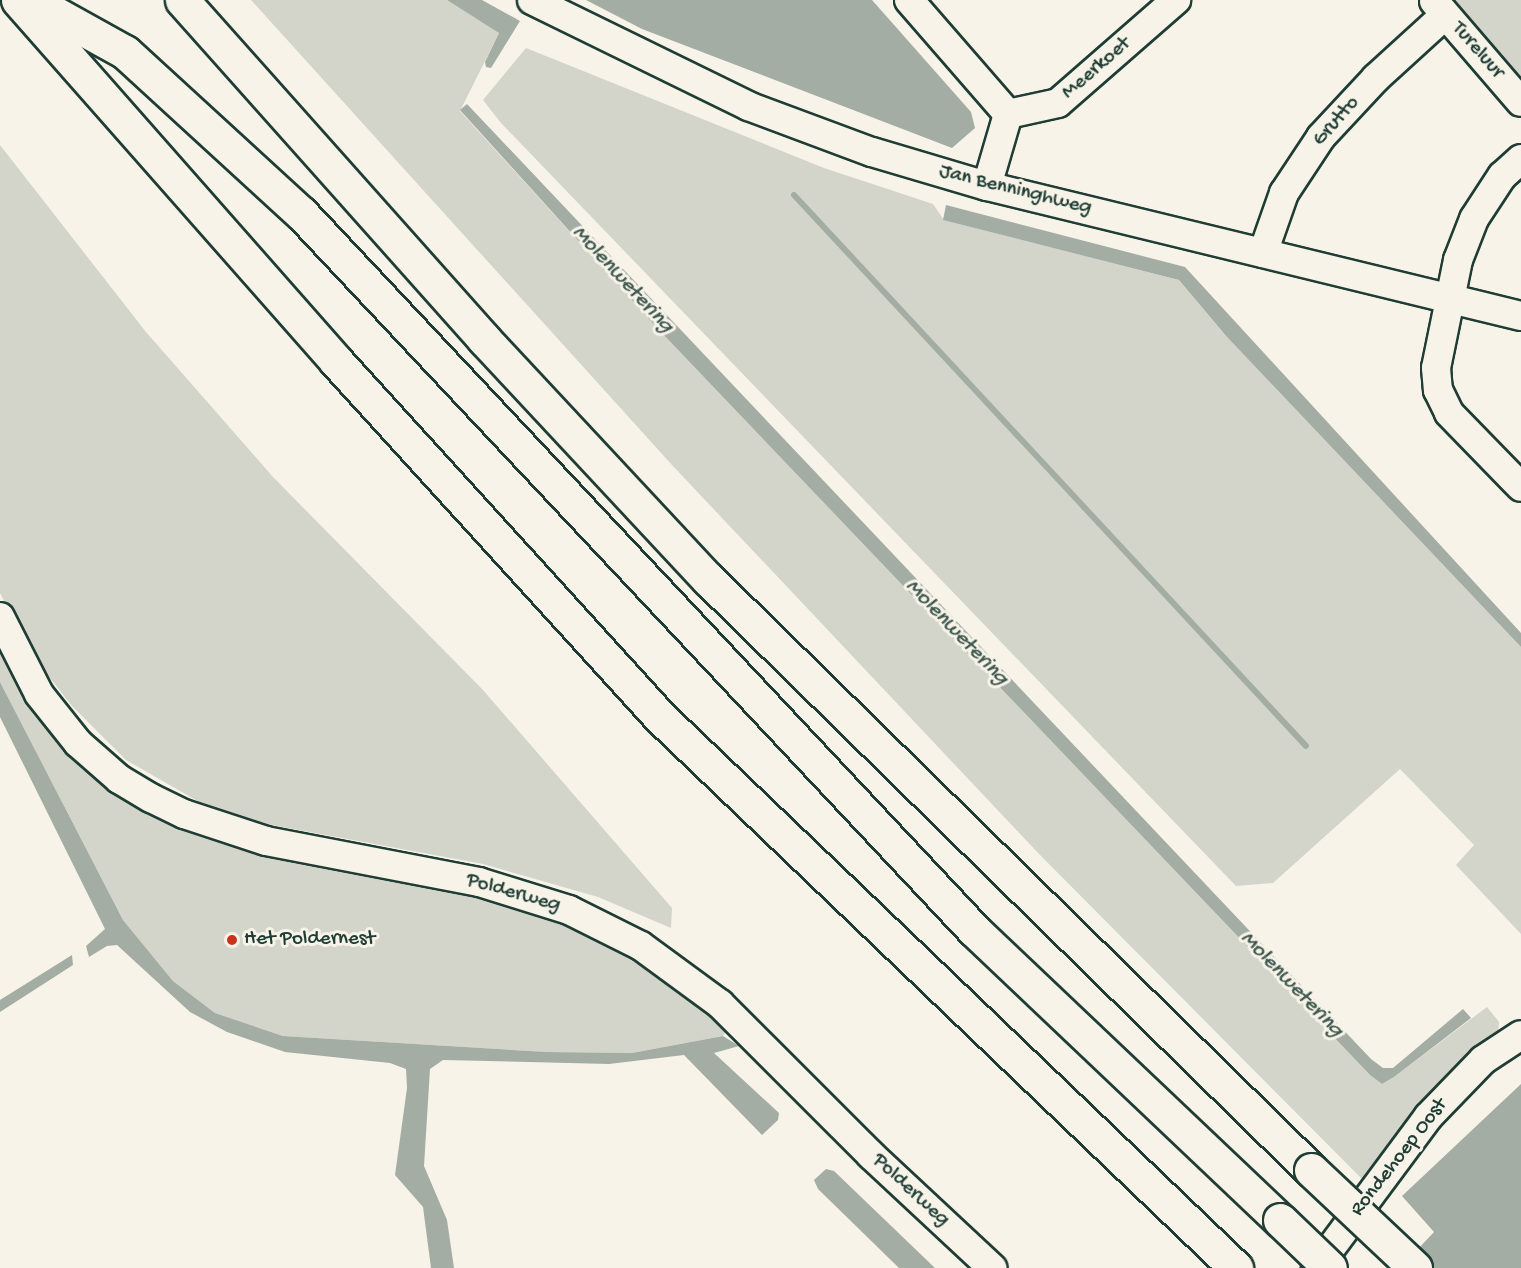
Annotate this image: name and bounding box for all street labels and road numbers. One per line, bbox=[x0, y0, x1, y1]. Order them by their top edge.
street label: Tureluur bbox=[1445, 17, 1509, 85]
street label: Meerkoet bbox=[1057, 32, 1137, 106]
street label: Grutto bbox=[1308, 92, 1366, 152]
street label: Jan Benninghweg bbox=[936, 160, 1094, 222]
street label: Polderweg bbox=[463, 869, 563, 919]
street label: Rondehoep Oost bbox=[1346, 1094, 1454, 1222]
street label: Polderweg bbox=[866, 1149, 954, 1233]

